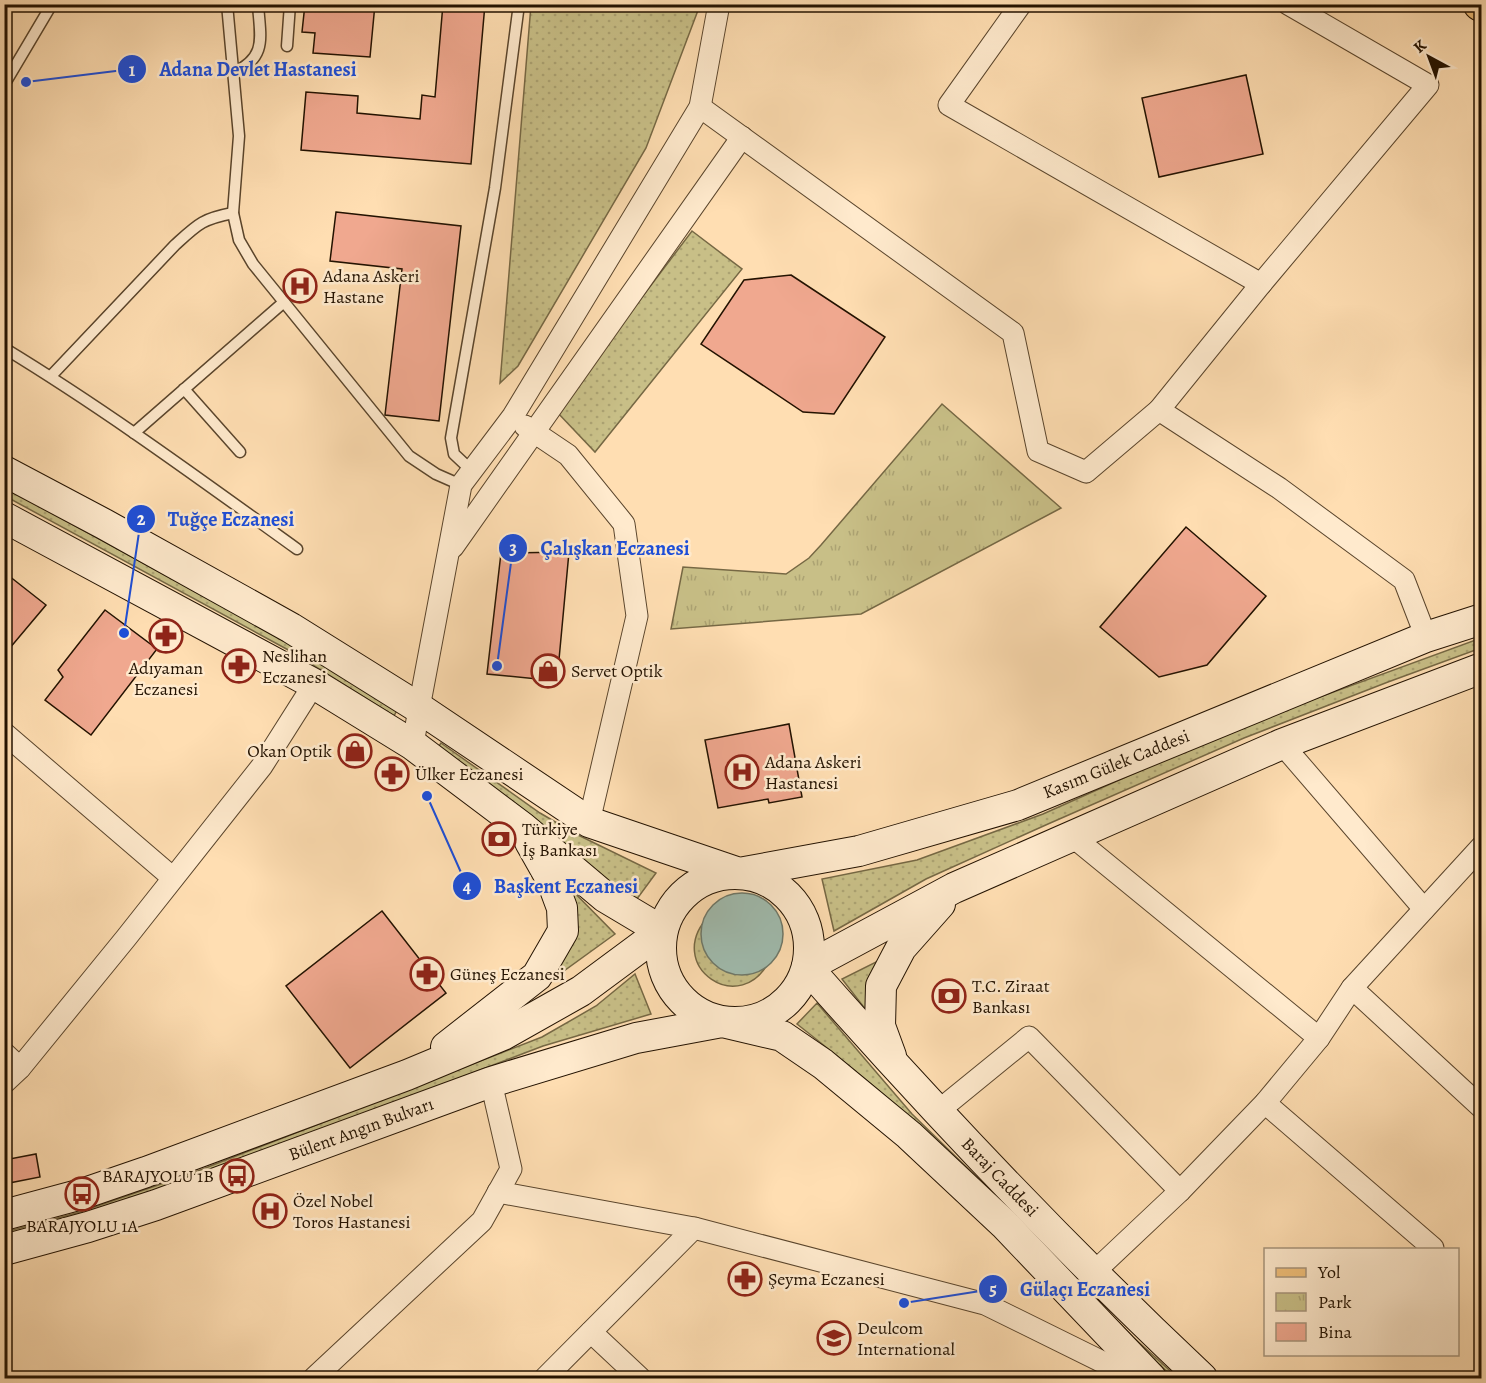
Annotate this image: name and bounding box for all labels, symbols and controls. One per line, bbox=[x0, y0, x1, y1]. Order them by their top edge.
north arrow bbox=[1399, 27, 1459, 87]
text: K bbox=[1409, 34, 1431, 58]
callout: Adana Devlet Hastanesi bbox=[117, 50, 368, 88]
text: Adana Devlet Hastanesi bbox=[158, 56, 357, 83]
text: 1 bbox=[129, 58, 136, 82]
place label: Adana Askeri Hastane bbox=[322, 264, 419, 309]
hospital icon: Adana Askeri Hastane bbox=[282, 268, 318, 304]
callout: Tuğçe Eczanesi bbox=[126, 500, 306, 538]
text: Tuğçe Eczanesi bbox=[168, 506, 295, 533]
text: 2 bbox=[137, 507, 146, 531]
callout: Çalışkan Eczanesi bbox=[498, 529, 701, 567]
text: Çalışkan Eczanesi bbox=[540, 535, 690, 562]
text: 3 bbox=[509, 536, 517, 560]
pharmacy icon: Adıyaman Eczanesi bbox=[148, 618, 184, 654]
place label: Neslihan Eczanesi bbox=[262, 644, 327, 689]
pharmacy icon: Neslihan Eczanesi bbox=[221, 648, 257, 684]
shop icon: Servet Optik bbox=[530, 653, 566, 689]
place label: Adıyaman Eczanesi bbox=[128, 656, 203, 701]
place label: Servet Optik bbox=[571, 659, 663, 683]
street label: Kasım Gülek Caddesi bbox=[1039, 724, 1193, 804]
shop icon: Okan Optik bbox=[337, 733, 373, 769]
place label: Okan Optik bbox=[247, 739, 332, 763]
place label: Adana Askeri Hastanesi bbox=[764, 750, 861, 795]
hospital icon: Adana Askeri Hastanesi bbox=[724, 754, 760, 790]
pharmacy icon: Ülker Eczanesi bbox=[374, 756, 410, 792]
place label: Ülker Eczanesi bbox=[415, 762, 524, 786]
place label: Türkiye İş Bankası bbox=[522, 817, 597, 862]
bank icon: Türkiye İş Bankası bbox=[481, 821, 517, 857]
callout: Başkent Eczanesi bbox=[452, 867, 650, 905]
text: Başkent Eczanesi bbox=[494, 873, 638, 900]
text: 4 bbox=[463, 874, 472, 898]
pharmacy icon: Güneş Eczanesi bbox=[409, 956, 445, 992]
place label: Güneş Eczanesi bbox=[450, 962, 565, 986]
place label: T.C. Ziraat Bankası bbox=[972, 974, 1050, 1019]
bank icon: T.C. Ziraat Bankası bbox=[931, 978, 967, 1014]
street label: Bülent Angın Bulvarı bbox=[285, 1092, 437, 1166]
street label: Baraj Caddesi bbox=[956, 1132, 1044, 1222]
bus stop icon: BARAJYOLU 1B bbox=[219, 1158, 255, 1194]
place label: BARAJYOLU 1B bbox=[102, 1164, 214, 1188]
bus stop icon: BARAJYOLU 1A bbox=[64, 1176, 100, 1212]
place label: Özel Nobel Toros Hastanesi bbox=[293, 1189, 411, 1234]
hospital icon: Özel Nobel Toros Hastanesi bbox=[252, 1193, 288, 1229]
place label: BARAJYOLU 1A bbox=[26, 1214, 138, 1238]
legend bbox=[1264, 1248, 1459, 1356]
text: Yol bbox=[1317, 1260, 1341, 1284]
pharmacy icon: Şeyma Eczanesi bbox=[727, 1261, 763, 1297]
place label: Şeyma Eczanesi bbox=[768, 1267, 885, 1291]
callout: Gülaçı Eczanesi bbox=[978, 1270, 1162, 1308]
text: Gülaçı Eczanesi bbox=[1020, 1276, 1150, 1303]
text: 5 bbox=[989, 1277, 997, 1301]
text: Park bbox=[1318, 1290, 1352, 1314]
place label: Deulcom International bbox=[857, 1316, 956, 1361]
school or university icon: Deulcom International bbox=[816, 1320, 852, 1356]
text: Bina bbox=[1318, 1320, 1353, 1344]

